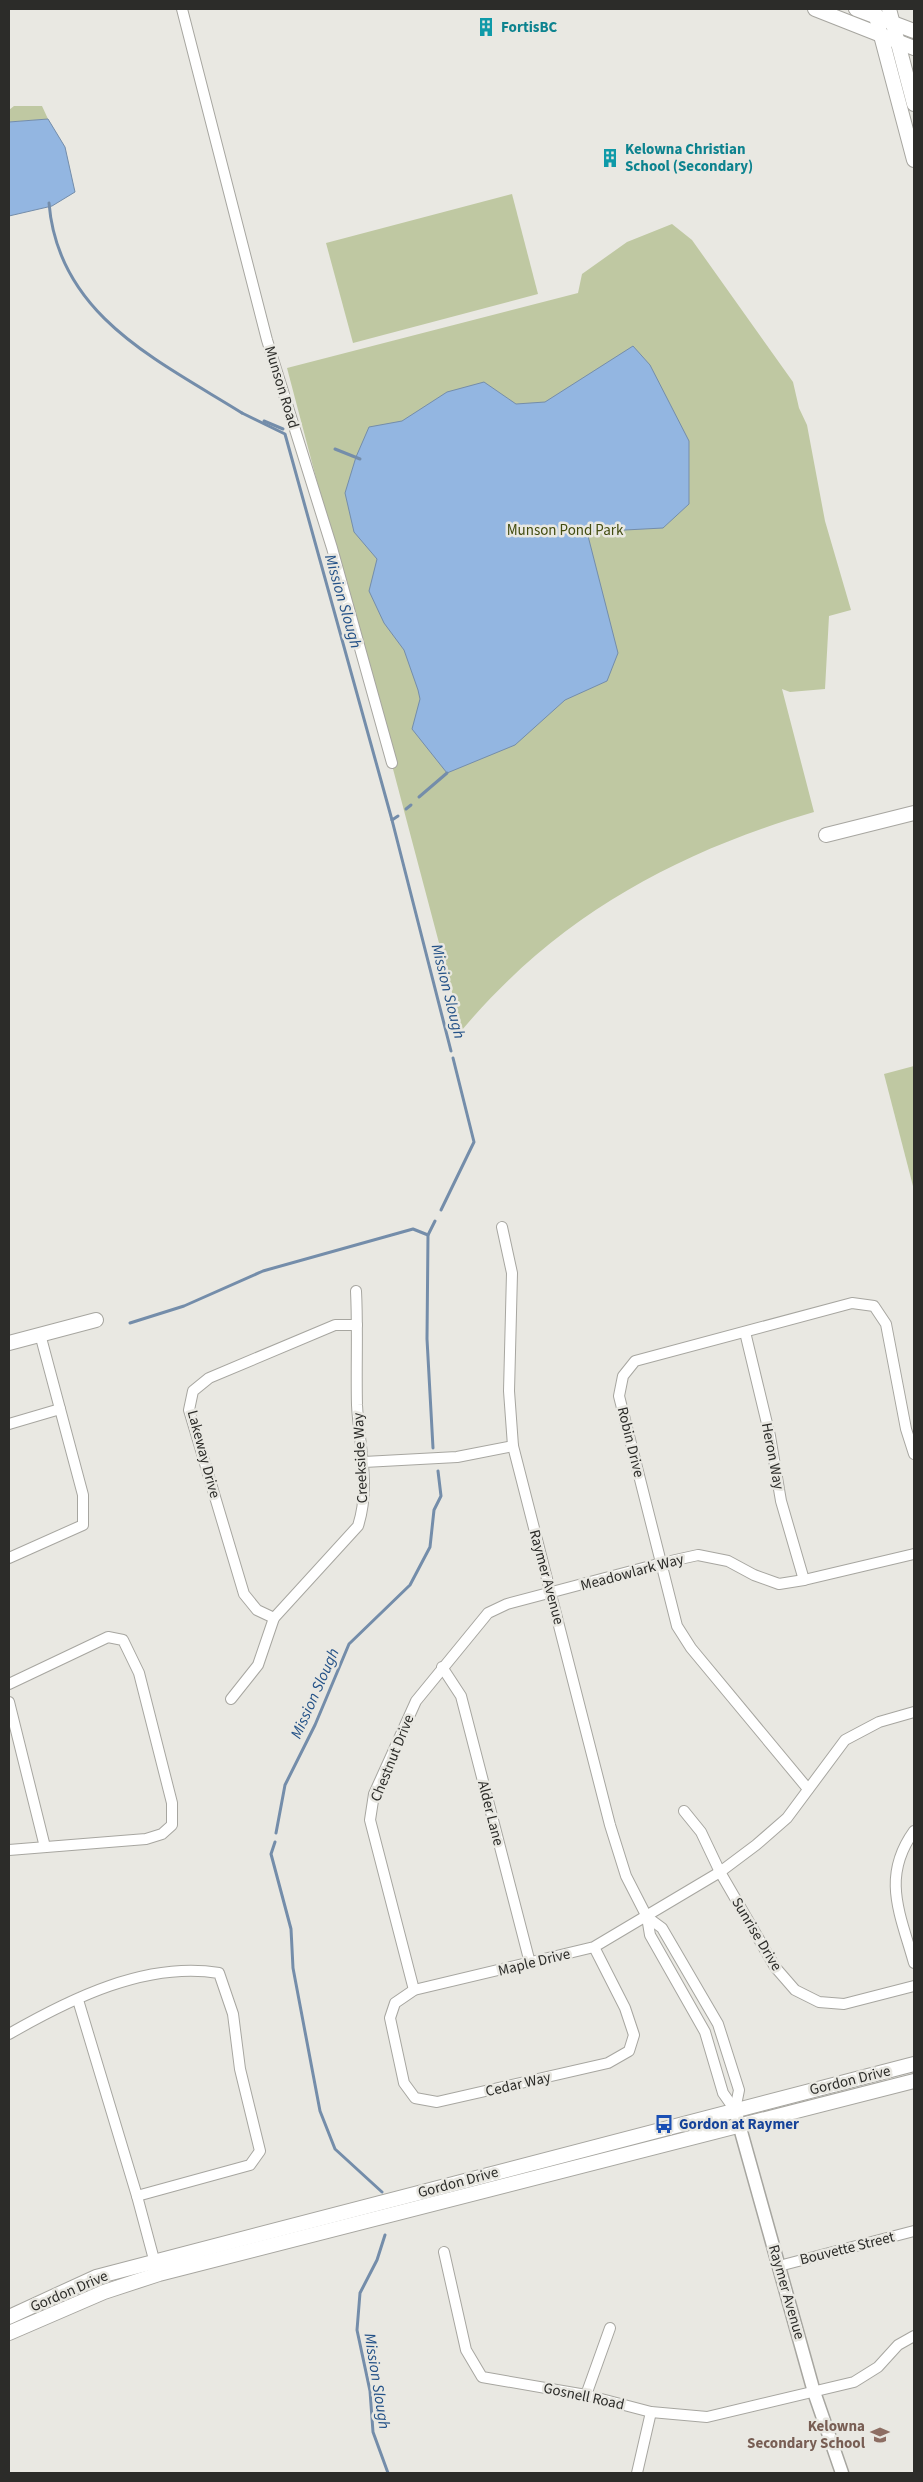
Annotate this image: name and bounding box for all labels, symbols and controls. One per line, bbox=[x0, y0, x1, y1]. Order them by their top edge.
building icon: FortisBC bbox=[475, 16, 497, 38]
place label: FortisBC bbox=[501, 17, 557, 38]
place label: Kelowna Christian School (Secondary) bbox=[625, 139, 753, 177]
building icon: Kelowna Christian School (Secondary) bbox=[599, 147, 621, 169]
street label: Munson Road bbox=[259, 343, 304, 431]
park label: Munson Pond Park bbox=[507, 520, 624, 541]
water label: Mission Slough bbox=[319, 552, 367, 651]
water label: Mission Slough bbox=[426, 941, 470, 1041]
street label: Robin Drive bbox=[612, 1405, 649, 1480]
street label: Lakeway Drive bbox=[182, 1408, 225, 1500]
street label: Creekside Way bbox=[348, 1412, 373, 1504]
street label: Heron Way bbox=[756, 1421, 789, 1491]
street label: Raymer Avenue bbox=[524, 1527, 569, 1627]
street label: Meadowlark Way bbox=[578, 1549, 686, 1596]
water label: Mission Slough bbox=[285, 1645, 345, 1742]
street label: Chestnut Drive bbox=[365, 1712, 419, 1805]
street label: Alder Lane bbox=[472, 1778, 509, 1848]
street label: Sunrise Drive bbox=[726, 1893, 787, 1975]
street label: Maple Drive bbox=[496, 1943, 572, 1982]
street label: Gordon Drive bbox=[807, 2060, 893, 2101]
street label: Cedar Way bbox=[483, 2067, 553, 2102]
bus stop icon: Gordon at Raymer bbox=[653, 2113, 675, 2135]
place label: Gordon at Raymer bbox=[679, 2114, 799, 2135]
street label: Gordon Drive bbox=[416, 2162, 501, 2203]
street label: Bouvette Street bbox=[798, 2227, 897, 2270]
street label: Raymer Avenue bbox=[763, 2242, 810, 2342]
street label: Gordon Drive bbox=[27, 2266, 111, 2317]
water label: Mission Slough bbox=[359, 2332, 395, 2431]
street label: Gosnell Road bbox=[542, 2378, 626, 2415]
place label: Kelowna Secondary School bbox=[747, 2416, 866, 2454]
school or university icon: Kelowna Secondary School bbox=[869, 2424, 891, 2446]

